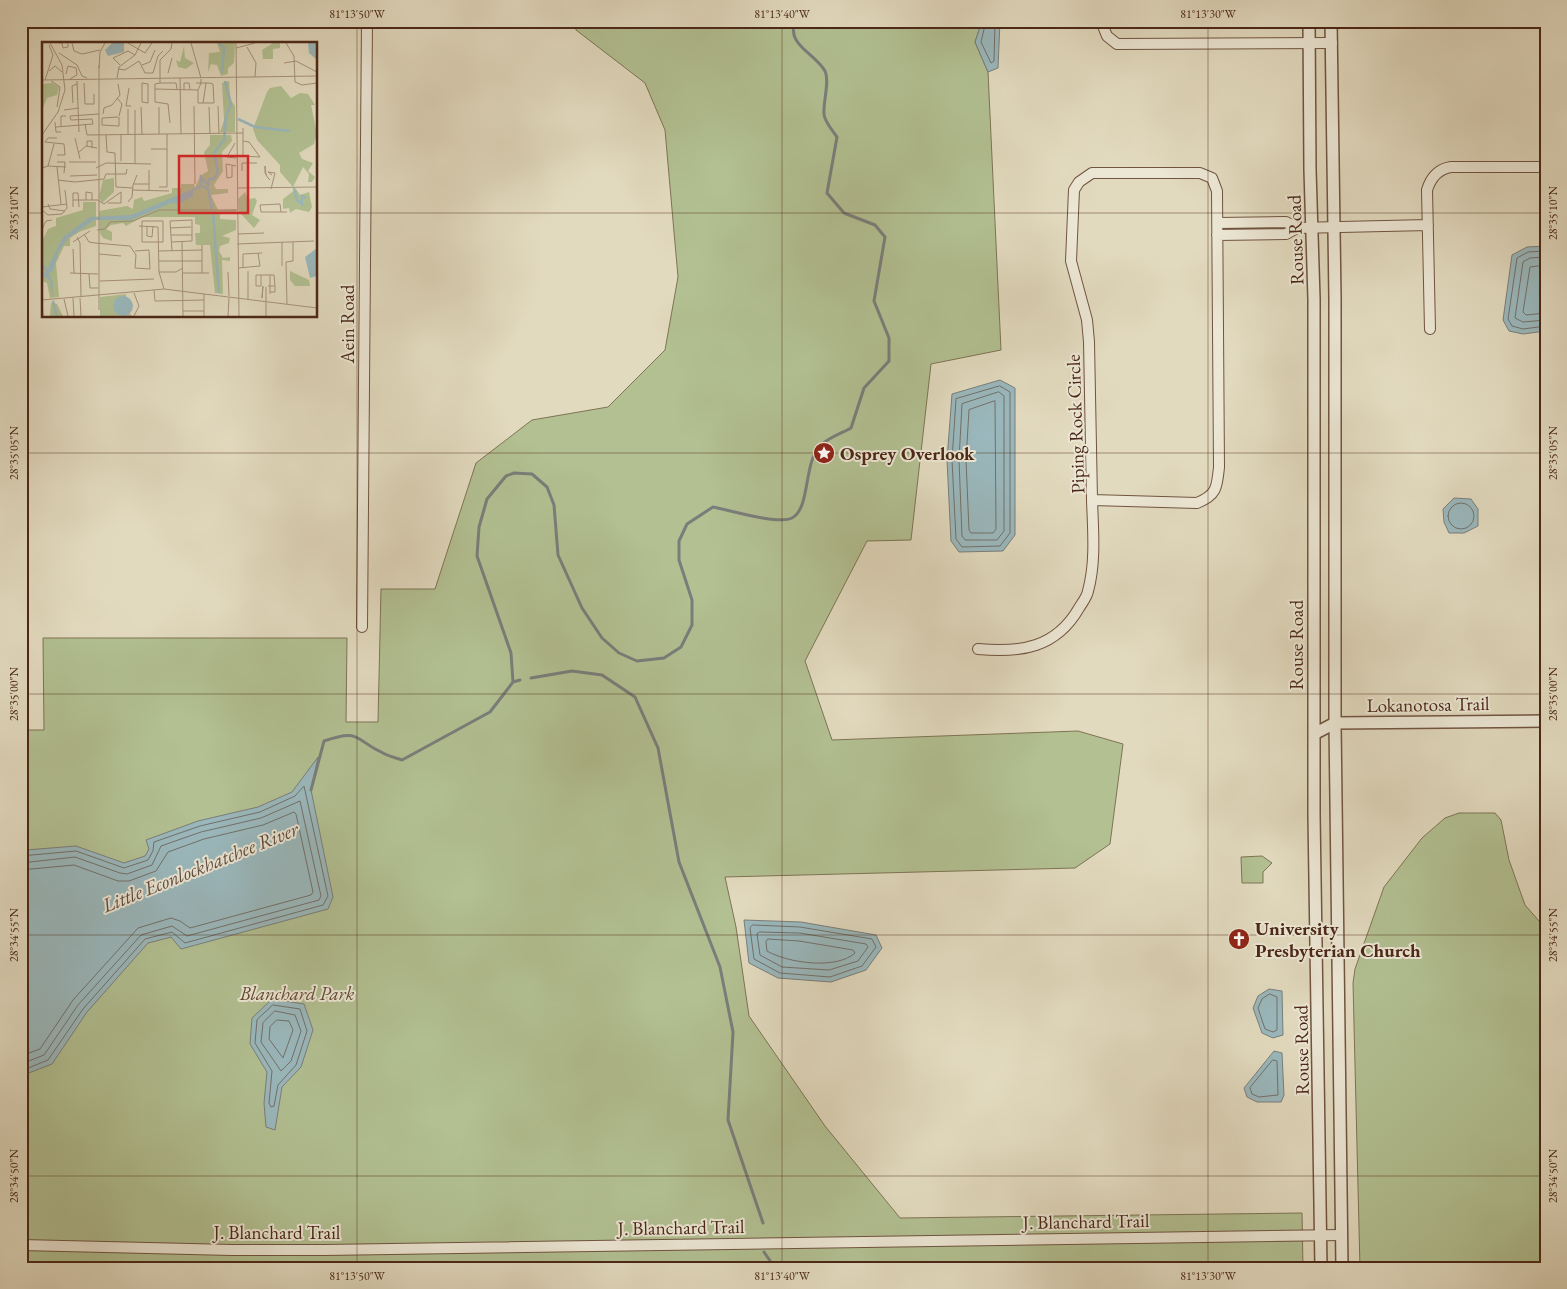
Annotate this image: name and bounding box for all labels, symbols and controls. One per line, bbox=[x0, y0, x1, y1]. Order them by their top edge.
text: 81°13'50"W bbox=[329, 6, 386, 22]
text: 81°13'40"W bbox=[754, 6, 811, 22]
text: 81°13'30"W bbox=[1180, 6, 1237, 22]
inset map bbox=[42, 42, 318, 318]
text: 28°35'10"N bbox=[6, 186, 22, 240]
text: 28°35'10"N bbox=[1545, 186, 1561, 240]
street label: Rouse Road bbox=[1281, 194, 1310, 285]
street label: Aein Road bbox=[335, 284, 360, 364]
street label: Piping Rock Circle bbox=[1061, 354, 1090, 494]
text: 28°35'05"N bbox=[6, 426, 22, 480]
text: 28°35'05"N bbox=[1545, 426, 1561, 480]
place icon: Osprey Overlook bbox=[812, 441, 836, 465]
place label: Osprey Overlook bbox=[840, 441, 975, 466]
street label: Rouse Road bbox=[1284, 600, 1309, 690]
text: 28°35'00"N bbox=[6, 667, 22, 721]
text: 28°35'00"N bbox=[1545, 667, 1561, 721]
street label: Lokanotosa Trail bbox=[1366, 691, 1490, 718]
water label: Little Econlockhatchee River bbox=[97, 815, 303, 919]
text: 28°34'55"N bbox=[6, 908, 22, 962]
text: 28°34'55"N bbox=[1545, 908, 1561, 962]
place label: University Presbyterian Church bbox=[1255, 916, 1421, 963]
church icon: University Presbyterian Church bbox=[1227, 927, 1251, 951]
park label: Blanchard Park bbox=[239, 981, 355, 1006]
street label: Rouse Road bbox=[1288, 1004, 1315, 1095]
text: 28°34'50"N bbox=[6, 1149, 22, 1203]
text: 28°34'50"N bbox=[1545, 1149, 1561, 1203]
street label: J. Blanchard Trail bbox=[1020, 1208, 1150, 1235]
street label: J. Blanchard Trail bbox=[615, 1214, 745, 1241]
street label: J. Blanchard Trail bbox=[212, 1220, 341, 1245]
text: 81°13'50"W bbox=[329, 1268, 386, 1284]
text: 81°13'40"W bbox=[754, 1268, 811, 1284]
text: 81°13'30"W bbox=[1180, 1268, 1237, 1284]

